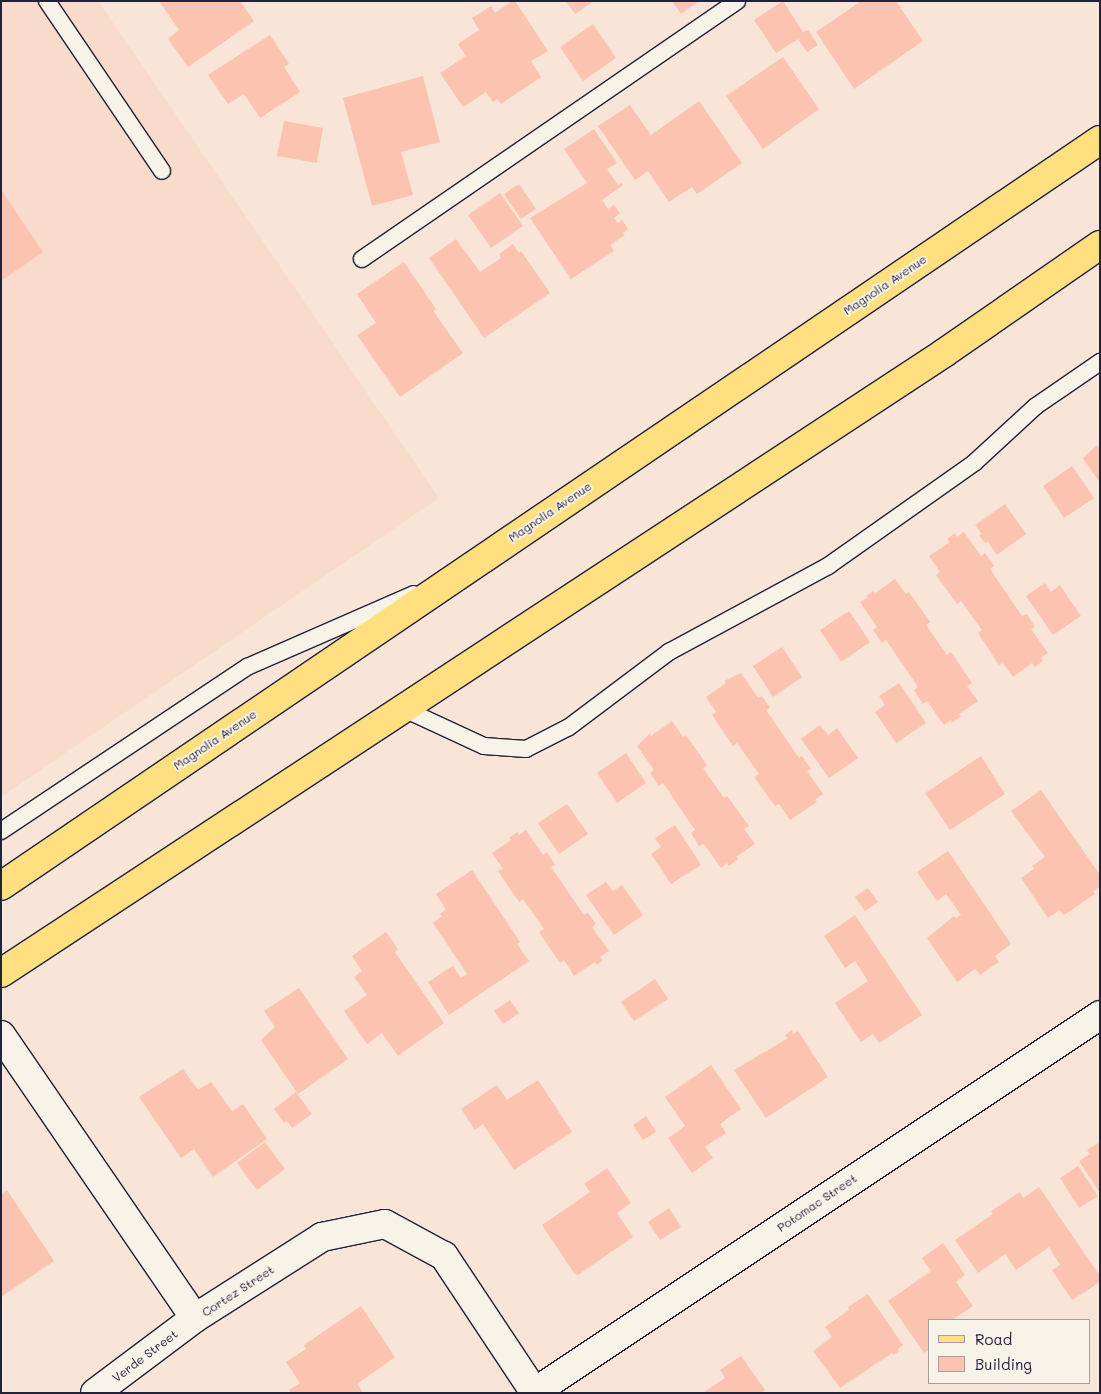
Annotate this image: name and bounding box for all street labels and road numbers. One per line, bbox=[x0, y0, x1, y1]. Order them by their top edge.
street label: Magnolia Avenue bbox=[841, 252, 929, 318]
street label: Magnolia Avenue bbox=[506, 479, 594, 545]
street label: Magnolia Avenue bbox=[171, 707, 259, 773]
street label: Potomac Street bbox=[774, 1171, 860, 1235]
street label: Cortez Street bbox=[199, 1262, 277, 1320]
street label: Verde Street bbox=[109, 1327, 181, 1385]

